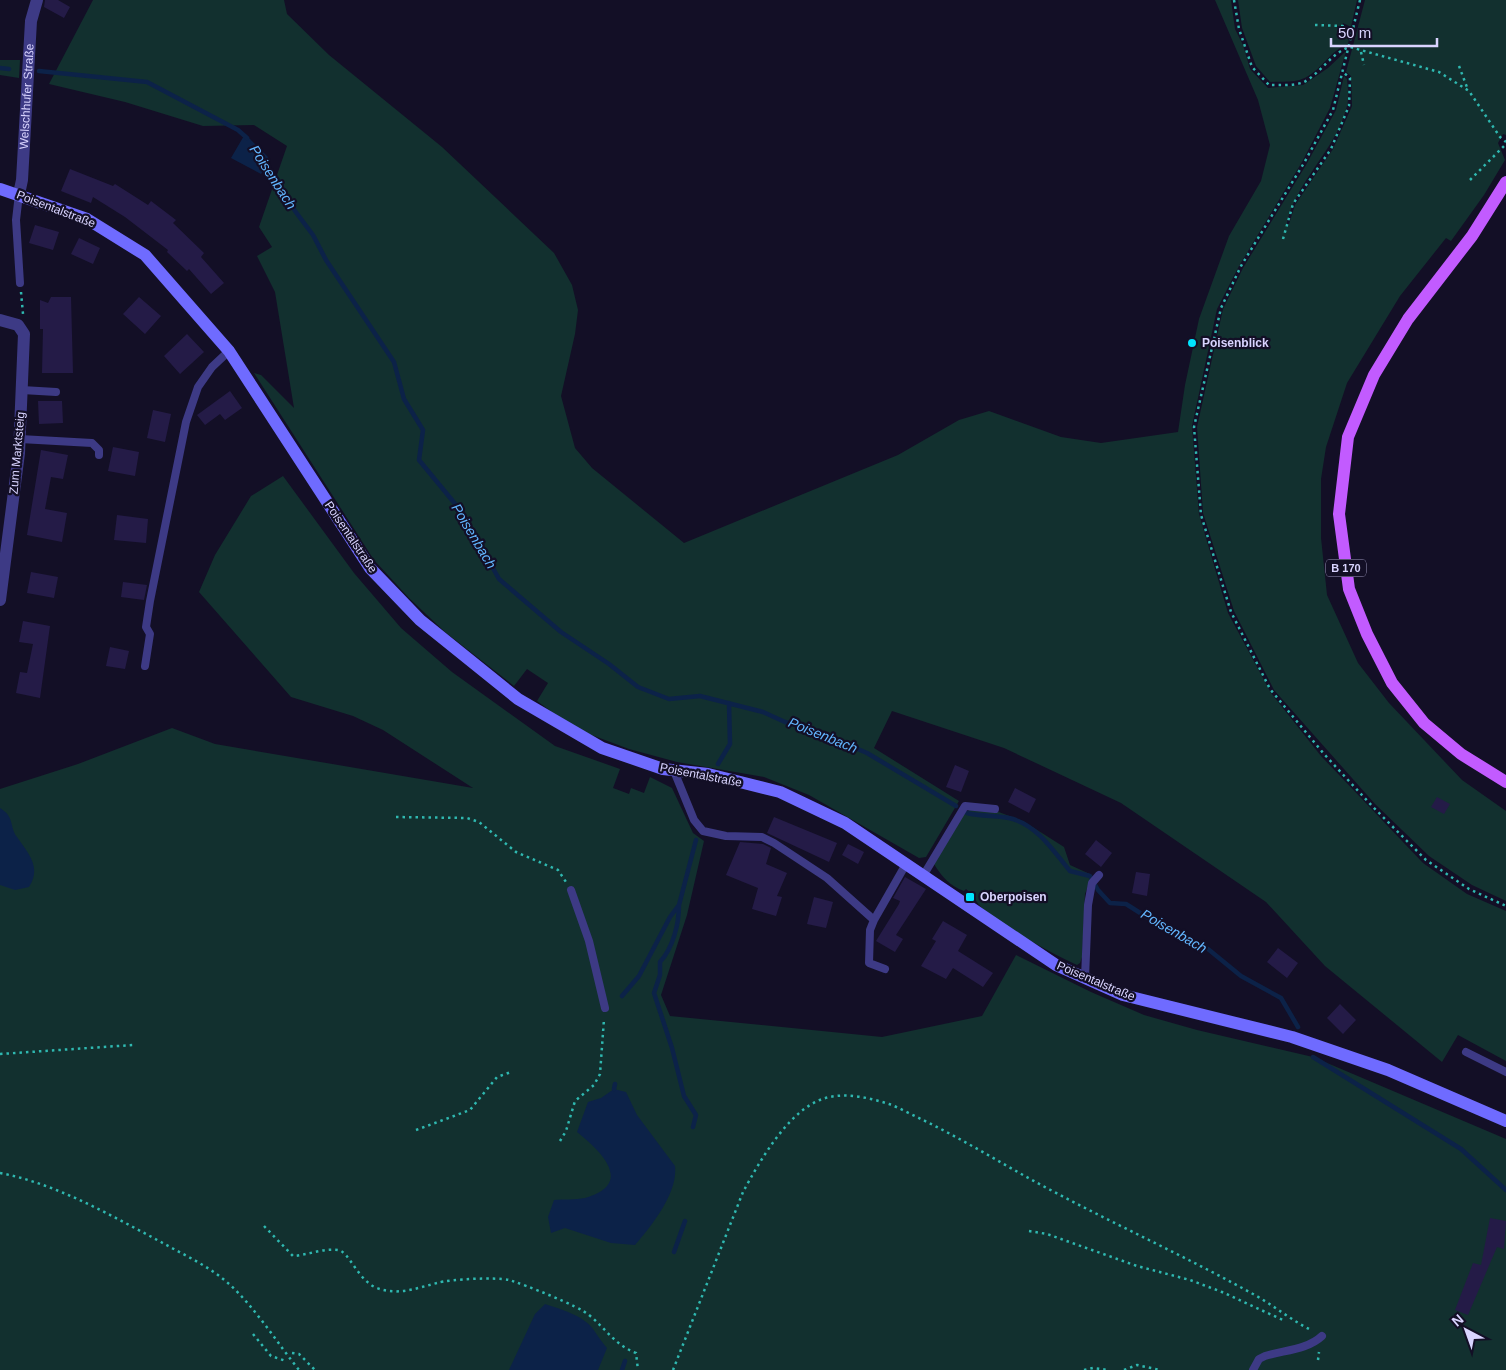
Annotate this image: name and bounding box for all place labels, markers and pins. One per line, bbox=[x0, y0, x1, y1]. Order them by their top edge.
place label: Poisenblick bbox=[1202, 336, 1269, 350]
marker: Poisenblick bbox=[1186, 337, 1198, 349]
place label: Oberpoisen bbox=[980, 890, 1047, 904]
marker: Oberpoisen bbox=[964, 891, 976, 903]

